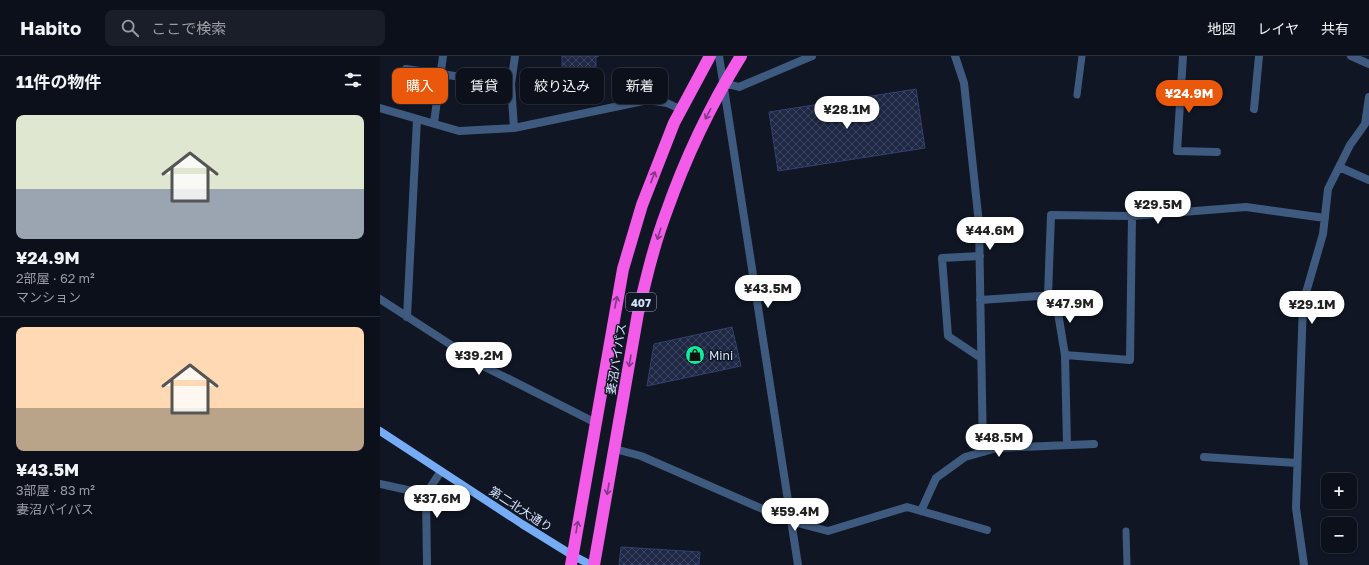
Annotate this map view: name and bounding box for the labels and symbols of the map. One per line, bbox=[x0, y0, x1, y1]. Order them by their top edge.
pin: ¥24.9M bbox=[1156, 80, 1222, 114]
pin: ¥28.1M bbox=[814, 96, 880, 130]
one-way arrow bbox=[704, 108, 711, 120]
one-way arrow bbox=[649, 172, 657, 184]
pin: ¥29.5M bbox=[1125, 191, 1191, 225]
pin: ¥44.6M bbox=[957, 217, 1023, 251]
one-way arrow bbox=[655, 228, 662, 241]
pin: ¥43.5M bbox=[735, 275, 801, 309]
pin: ¥47.9M bbox=[1037, 290, 1103, 324]
pin: ¥29.1M bbox=[1279, 291, 1345, 325]
road number: 407 bbox=[626, 293, 656, 311]
one-way arrow bbox=[613, 296, 621, 309]
street label: 妻沼バイパス bbox=[603, 322, 629, 396]
pin: ¥39.2M bbox=[446, 342, 512, 376]
shop icon: Mini bbox=[684, 344, 706, 366]
place label: Mini bbox=[709, 348, 733, 363]
one-way arrow bbox=[626, 354, 634, 367]
pin: ¥48.5M bbox=[966, 424, 1032, 458]
one-way arrow bbox=[603, 482, 611, 495]
street label: 第二北大通り bbox=[487, 483, 555, 535]
pin: ¥37.6M bbox=[404, 485, 470, 519]
pin: ¥59.4M bbox=[762, 498, 828, 532]
one-way arrow bbox=[574, 520, 582, 533]

